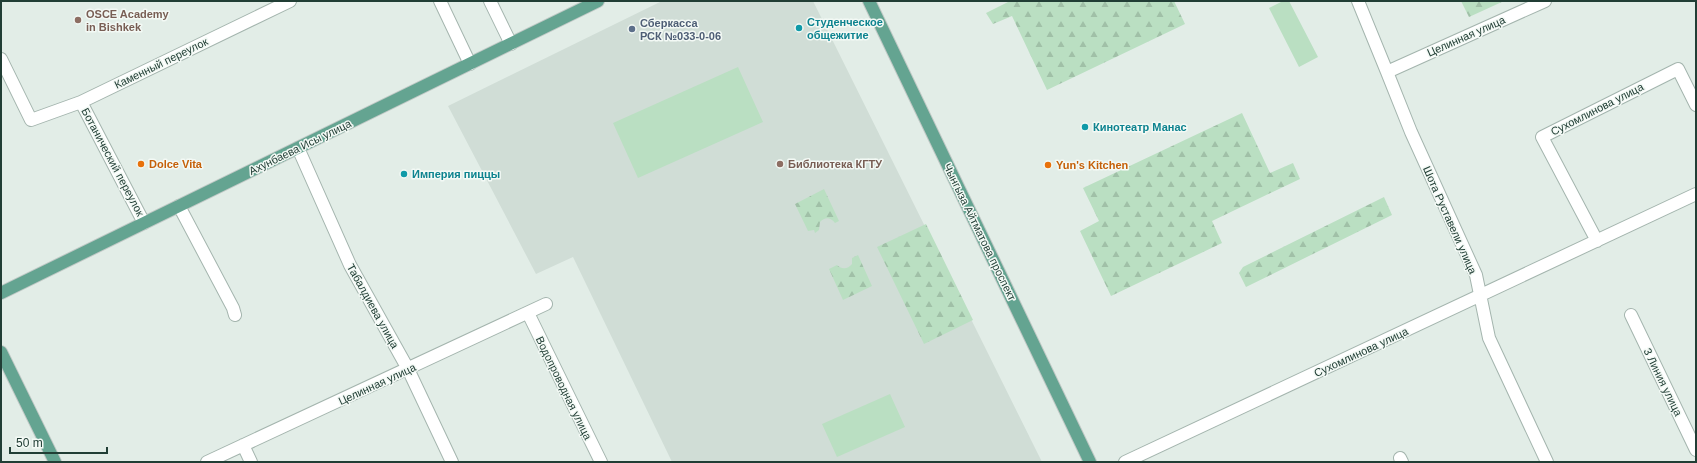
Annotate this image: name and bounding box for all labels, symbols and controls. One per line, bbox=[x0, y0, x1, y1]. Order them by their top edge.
place label: OSCE Academy in Bishkek bbox=[86, 8, 170, 33]
street label: Целинная улица bbox=[1425, 13, 1508, 59]
marker: OSCE Academy in Bishkek bbox=[73, 15, 83, 25]
place label: Студенческое общежитие bbox=[807, 16, 883, 41]
place label: Сберкасса РСК №033-0-06 bbox=[640, 17, 721, 42]
marker: Студенческое общежитие bbox=[794, 23, 804, 33]
marker: Сберкасса РСК №033-0-06 bbox=[627, 24, 637, 34]
street label: Каменный переулок bbox=[112, 35, 210, 91]
street label: Сухомлинова улица bbox=[1549, 80, 1646, 138]
street label: Ботанический переулок bbox=[79, 106, 147, 218]
street label: Ахунбаева Исы улица bbox=[247, 117, 354, 177]
place label: Кинотеатр Манас bbox=[1093, 121, 1187, 133]
marker: Кинотеатр Манас bbox=[1080, 122, 1090, 132]
place label: Dolce Vita bbox=[149, 158, 203, 170]
place label: Библиотека КГТУ bbox=[788, 158, 882, 170]
marker: Dolce Vita bbox=[136, 159, 146, 169]
marker: Библиотека КГТУ bbox=[775, 159, 785, 169]
place label: Yun's Kitchen bbox=[1056, 159, 1129, 171]
marker: Yun's Kitchen bbox=[1043, 160, 1053, 170]
street label: Чынгыза Айтматова проспект bbox=[941, 161, 1019, 303]
street label: Шота Руставели улица bbox=[1421, 164, 1480, 277]
place label: Империя пиццы bbox=[412, 168, 500, 180]
marker: Империя пиццы bbox=[399, 169, 409, 179]
street label: Табалдиева улица bbox=[345, 262, 402, 351]
street label: Сухомлинова улица bbox=[1312, 325, 1411, 379]
street label: Водопроводная улица bbox=[534, 334, 595, 442]
street label: 3 Линия улица bbox=[1641, 346, 1685, 419]
street label: Целинная улица bbox=[336, 360, 418, 407]
scale bar bbox=[10, 429, 107, 455]
text: 50 m bbox=[16, 436, 43, 450]

